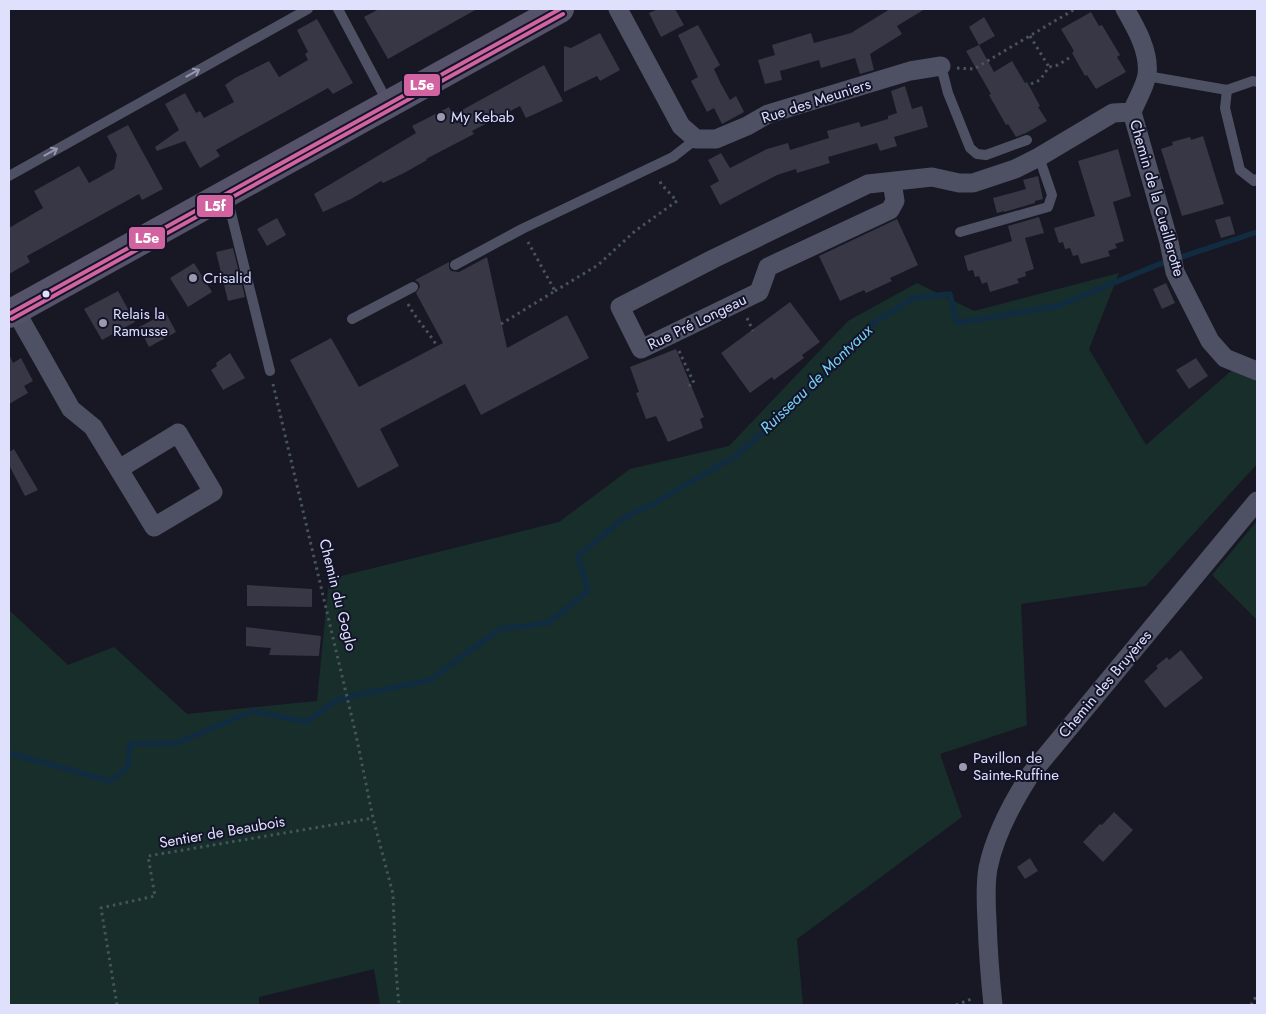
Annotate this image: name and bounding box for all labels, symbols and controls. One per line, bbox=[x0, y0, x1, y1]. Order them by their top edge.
one-way arrow bbox=[186, 68, 201, 78]
line badge: L5e bbox=[403, 73, 441, 97]
street label: Rue des Meuniers bbox=[759, 73, 873, 129]
text: L5e bbox=[410, 75, 434, 95]
place label: My Kebab bbox=[451, 106, 515, 128]
marker: My Kebab bbox=[435, 111, 447, 123]
street label: Chemin de la Cueillerotte bbox=[1124, 117, 1190, 279]
one-way arrow bbox=[44, 147, 59, 157]
line badge: L5f bbox=[196, 194, 234, 218]
text: L5f bbox=[204, 196, 227, 216]
line badge: L5e bbox=[128, 226, 166, 250]
text: L5e bbox=[135, 228, 159, 248]
place label: Crisalid bbox=[203, 267, 251, 289]
marker: Crisalid bbox=[187, 272, 199, 284]
street label: Rue Pré Longeau bbox=[644, 288, 750, 356]
unlabelled marker bbox=[41, 289, 51, 299]
place label: Relais la Ramusse bbox=[113, 303, 168, 342]
marker: Relais la Ramusse bbox=[97, 317, 109, 329]
water label: Ruisseau de Montvaux bbox=[755, 318, 878, 439]
street label: Chemin du Goglo bbox=[313, 537, 363, 653]
street label: Chemin des Bruyères bbox=[1053, 625, 1157, 743]
place label: Pavillon de Sainte-Ruffine bbox=[973, 747, 1059, 786]
marker: Pavillon de Sainte-Ruffine bbox=[957, 761, 969, 773]
street label: Sentier de Beaubois bbox=[157, 810, 287, 854]

